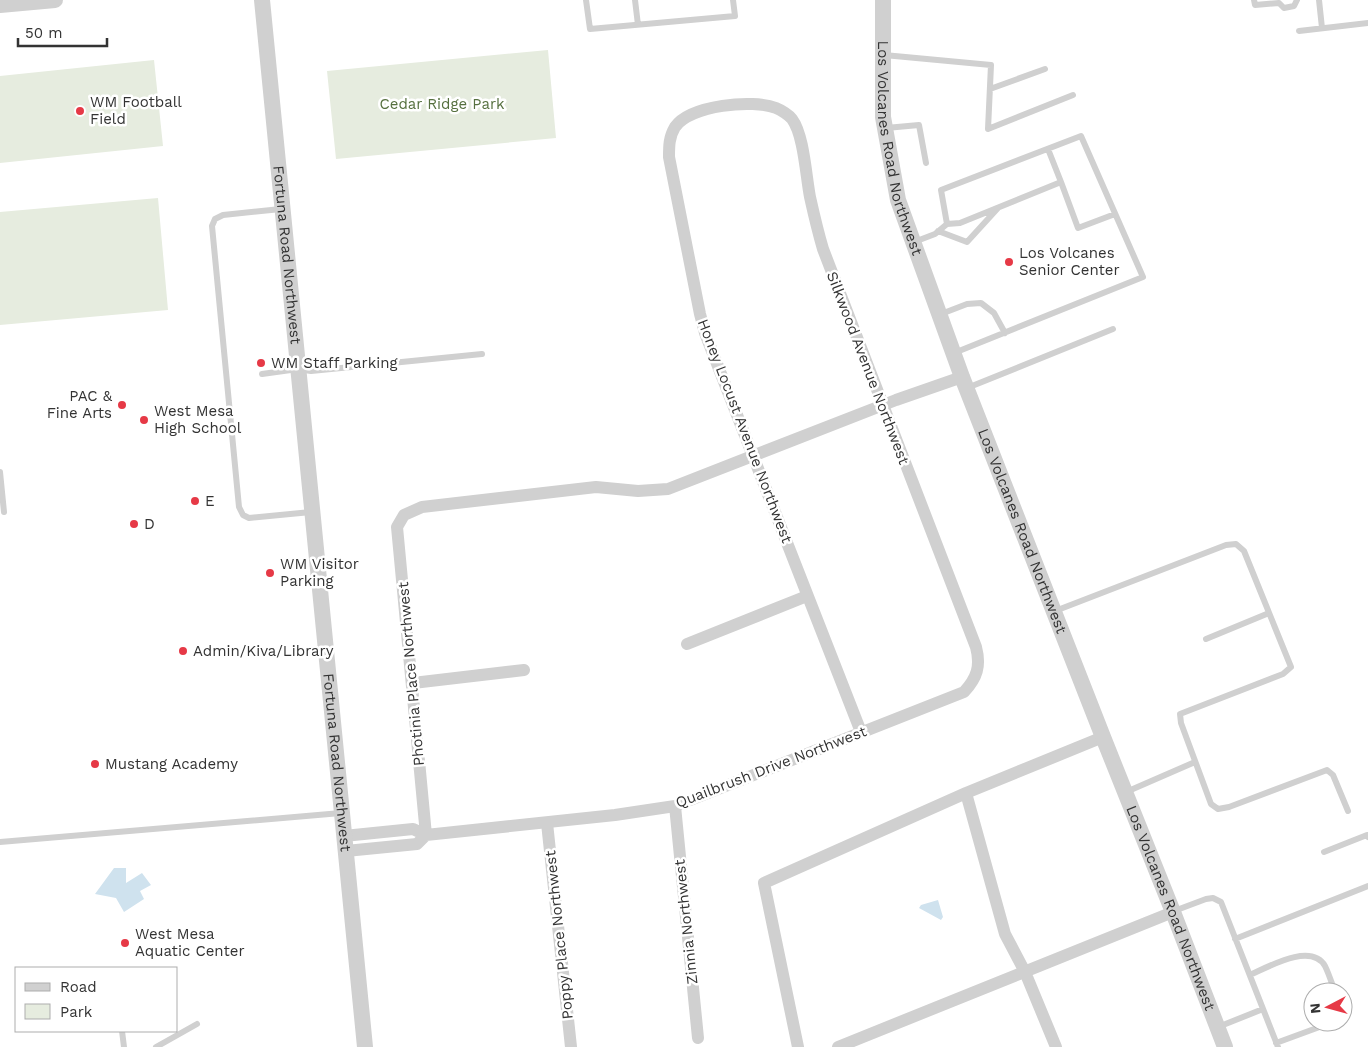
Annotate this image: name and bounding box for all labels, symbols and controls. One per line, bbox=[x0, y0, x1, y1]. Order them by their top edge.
scale bar bbox=[18, 15, 106, 47]
text: 50 m bbox=[25, 24, 62, 42]
street label: Los Volcanes Road Northwest bbox=[874, 41, 926, 258]
place label: WM Football Field bbox=[90, 93, 182, 128]
park label: Cedar Ridge Park bbox=[379, 95, 505, 113]
marker: WM Football Field bbox=[74, 105, 86, 117]
street label: Fortuna Road Northwest bbox=[269, 165, 305, 345]
place label: Los Volcanes Senior Center bbox=[1019, 244, 1120, 279]
marker: Los Volcanes Senior Center bbox=[1003, 256, 1015, 268]
street label: Silkwood Avenue Northwest bbox=[823, 269, 913, 468]
street label: Honey Locust Avenue Northwest bbox=[694, 316, 796, 546]
place label: WM Staff Parking bbox=[271, 354, 398, 372]
marker: WM Staff Parking bbox=[255, 357, 267, 369]
place label: PAC & Fine Arts bbox=[47, 387, 113, 422]
marker: PAC & Fine Arts bbox=[116, 399, 128, 411]
place label: West Mesa High School bbox=[154, 402, 242, 437]
marker: West Mesa High School bbox=[138, 414, 150, 426]
street label: Los Volcanes Road Northwest bbox=[974, 426, 1071, 637]
place label: E bbox=[205, 492, 215, 510]
marker: E bbox=[189, 495, 201, 507]
place label: D bbox=[144, 515, 155, 533]
marker: D bbox=[128, 518, 140, 530]
place label: WM Visitor Parking bbox=[280, 555, 359, 590]
marker: WM Visitor Parking bbox=[264, 567, 276, 579]
street label: Photinia Place Northwest bbox=[394, 581, 428, 767]
place label: Admin/Kiva/Library bbox=[193, 642, 334, 660]
marker: Admin/Kiva/Library bbox=[177, 645, 189, 657]
street label: Fortuna Road Northwest bbox=[319, 672, 355, 853]
street label: Quailbrush Drive Northwest bbox=[673, 722, 870, 812]
place label: Mustang Academy bbox=[105, 755, 238, 773]
marker: Mustang Academy bbox=[89, 758, 101, 770]
street label: Los Volcanes Road Northwest bbox=[1122, 803, 1219, 1014]
street label: Poppy Place Northwest bbox=[541, 849, 577, 1020]
street label: Zinnia Northwest bbox=[670, 858, 702, 985]
place label: West Mesa Aquatic Center bbox=[135, 925, 245, 960]
marker: West Mesa Aquatic Center bbox=[119, 937, 131, 949]
legend bbox=[15, 967, 178, 1032]
text: Road bbox=[60, 978, 97, 996]
north arrow bbox=[1303, 982, 1353, 1032]
text: N bbox=[1307, 1002, 1324, 1014]
text: Park bbox=[60, 1003, 93, 1021]

